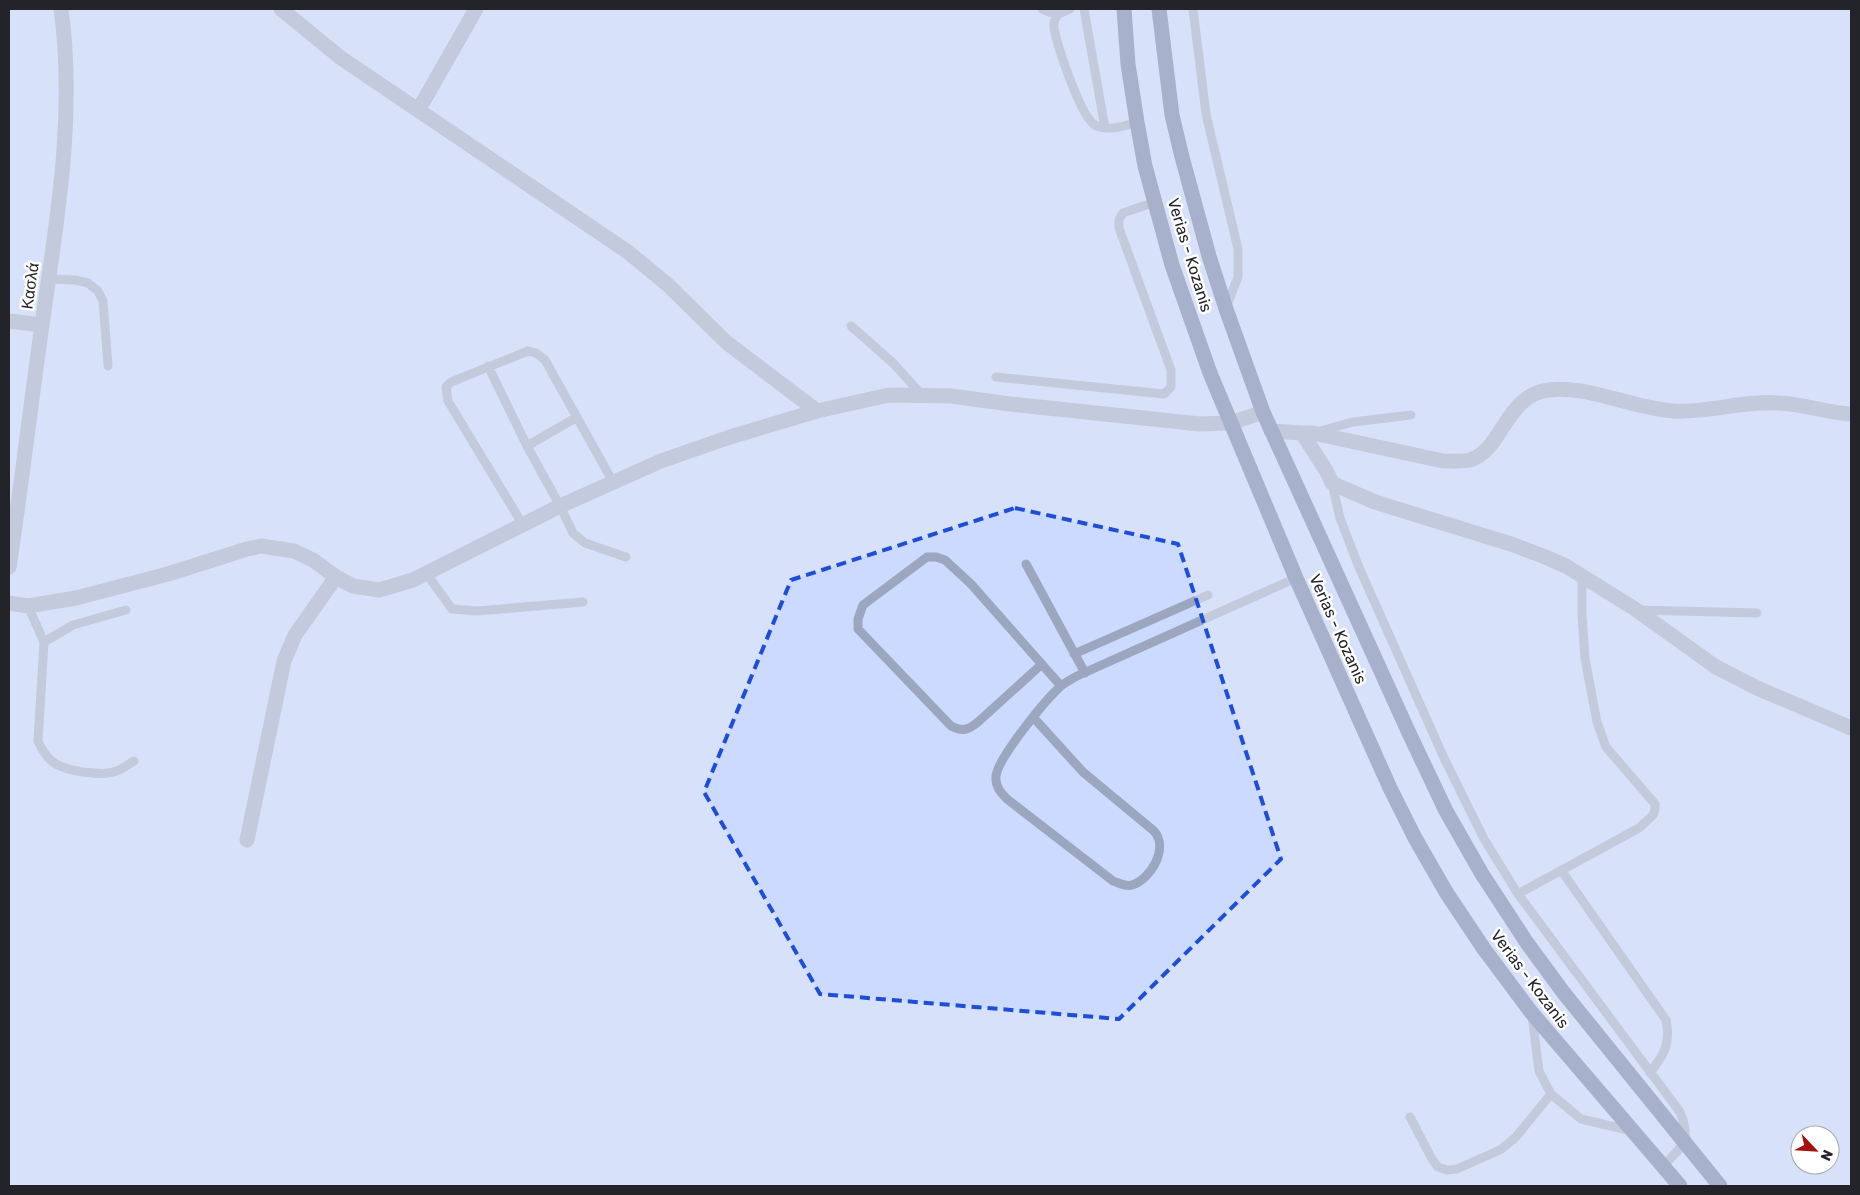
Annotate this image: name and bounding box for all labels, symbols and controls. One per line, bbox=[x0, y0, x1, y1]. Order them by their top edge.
street label: Verias - Kozanis bbox=[1164, 196, 1216, 314]
street label: Κασλά bbox=[17, 262, 43, 310]
street label: Verias - Kozanis bbox=[1305, 571, 1371, 687]
street label: Verias - Kozanis bbox=[1487, 926, 1573, 1032]
north arrow bbox=[1790, 1125, 1840, 1175]
text: N bbox=[1816, 1147, 1836, 1163]

